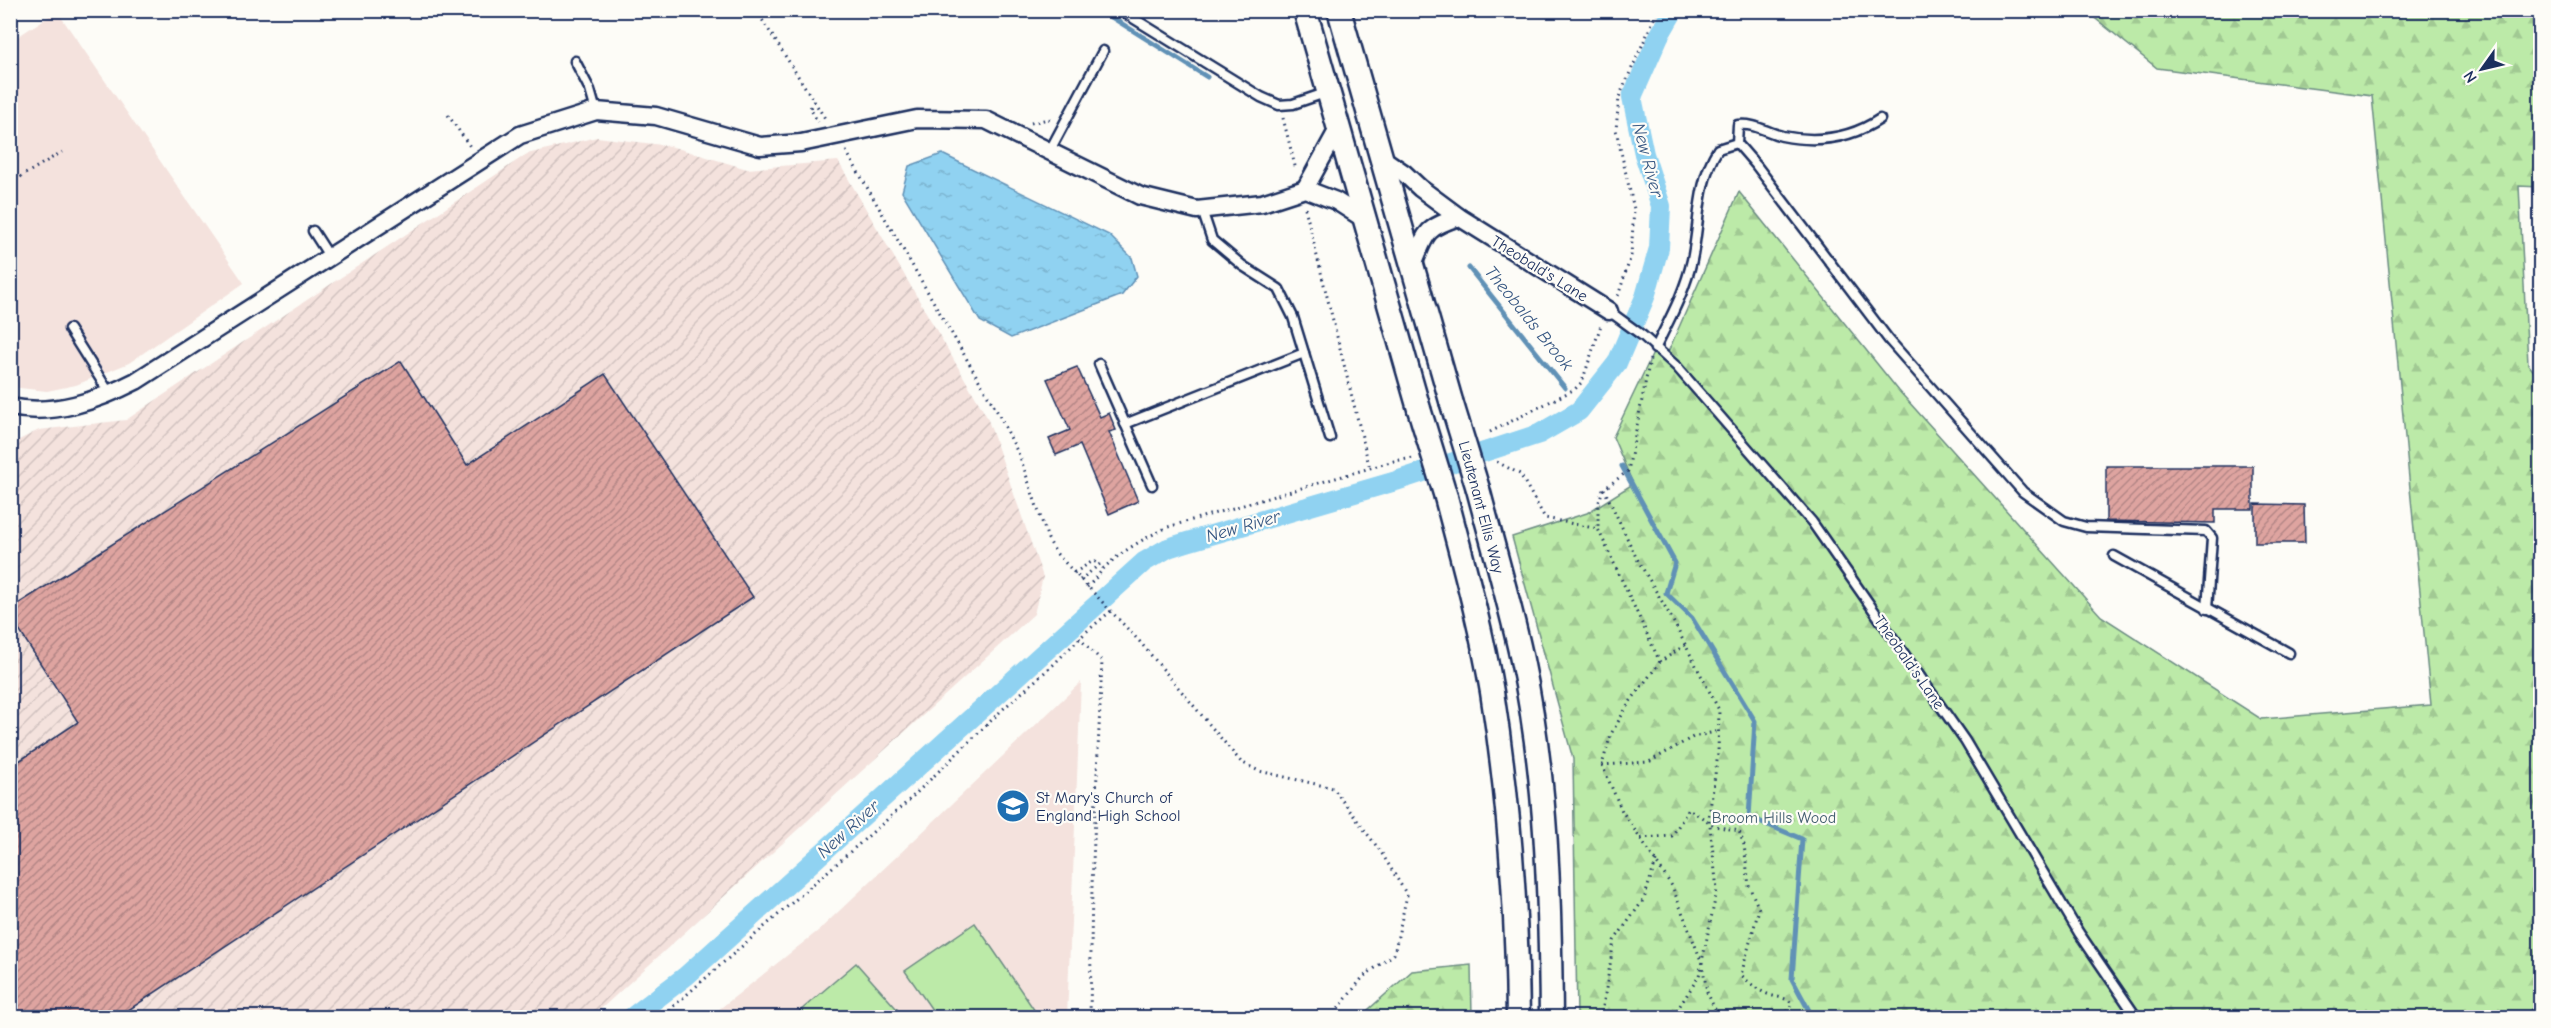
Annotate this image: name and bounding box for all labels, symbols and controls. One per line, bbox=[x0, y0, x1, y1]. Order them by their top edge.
north arrow bbox=[2452, 39, 2512, 99]
text: N bbox=[2460, 67, 2481, 86]
water label: New River bbox=[1628, 121, 1668, 200]
street label: Theobald's Lane bbox=[1488, 232, 1591, 306]
water label: Theobalds Brook bbox=[1480, 262, 1578, 375]
street label: Lieutenant Ellis Way bbox=[1455, 439, 1508, 576]
water label: New River bbox=[1204, 506, 1283, 547]
street label: Theobald's Lane bbox=[1870, 612, 1948, 713]
school or university icon: St Mary's Church of England High School bbox=[995, 788, 1031, 824]
place label: St Mary's Church of England High School bbox=[1036, 789, 1181, 825]
water label: New River bbox=[813, 796, 884, 863]
park label: Broom Hills Wood bbox=[1712, 809, 1836, 827]

